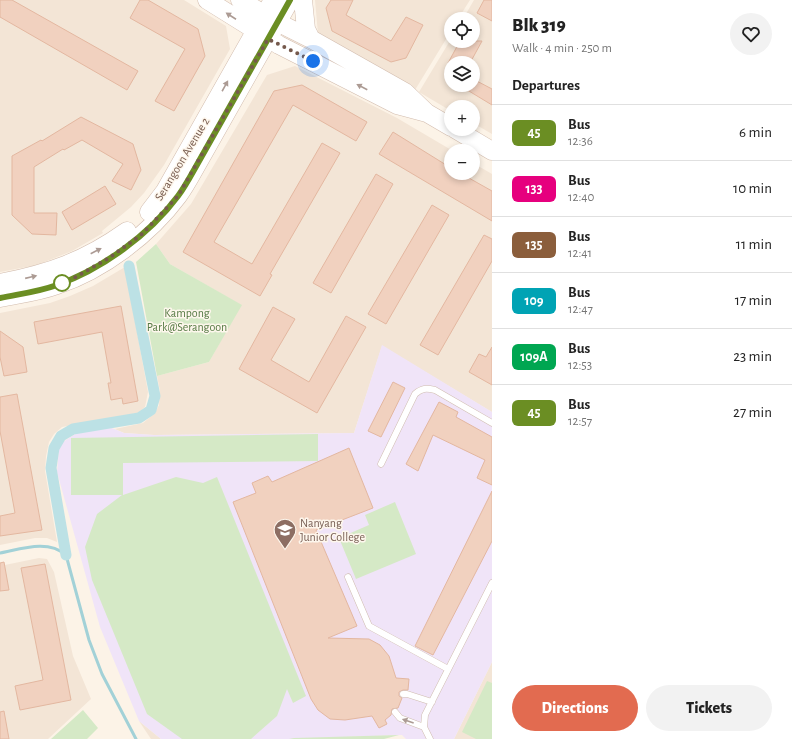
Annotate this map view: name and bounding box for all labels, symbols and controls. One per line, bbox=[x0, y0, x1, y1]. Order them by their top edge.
one-way arrow bbox=[225, 12, 237, 19]
map controls bbox=[444, 12, 480, 180]
button: locate bbox=[444, 12, 480, 48]
button: heart bbox=[730, 13, 772, 55]
text: Blk 319 bbox=[512, 16, 566, 35]
text: Walk · 4 min · 250 m bbox=[512, 42, 612, 55]
your location bbox=[303, 51, 323, 71]
button: layers bbox=[444, 56, 480, 92]
text: Departures bbox=[512, 78, 580, 93]
one-way arrow bbox=[222, 80, 228, 92]
one-way arrow bbox=[356, 84, 368, 90]
button: + bbox=[444, 100, 480, 136]
street label: Serangoon Avenue 2 bbox=[153, 115, 212, 203]
text: Bus bbox=[568, 117, 590, 132]
text: 6 min bbox=[739, 125, 772, 140]
text: 45 bbox=[527, 126, 541, 140]
text: 12:36 bbox=[568, 135, 593, 148]
button: − bbox=[444, 144, 480, 180]
text: Bus bbox=[568, 173, 590, 188]
text: 10 min bbox=[733, 181, 772, 196]
text: 133 bbox=[525, 182, 543, 196]
text: 12:40 bbox=[568, 191, 594, 204]
text: Bus bbox=[568, 229, 590, 244]
text: 11 min bbox=[736, 237, 772, 252]
text: 135 bbox=[525, 238, 543, 252]
text: 12:41 bbox=[568, 247, 592, 260]
one-way arrow bbox=[90, 248, 101, 254]
one-way arrow bbox=[24, 273, 37, 279]
unlabelled marker bbox=[53, 274, 71, 292]
text: Bus bbox=[568, 285, 590, 300]
text: 17 min bbox=[735, 293, 772, 308]
text: 109 bbox=[524, 294, 544, 308]
text: 12:47 bbox=[568, 303, 593, 316]
park label: Kampong Park@Serangoon bbox=[147, 307, 227, 333]
text: Bus bbox=[568, 341, 590, 356]
text: 23 min bbox=[733, 349, 772, 364]
text: 109A bbox=[520, 350, 548, 364]
text: 12:53 bbox=[568, 359, 592, 372]
text: Bus bbox=[568, 397, 590, 412]
text: 27 min bbox=[733, 405, 772, 420]
text: 45 bbox=[527, 406, 541, 420]
text: 12:57 bbox=[568, 415, 592, 428]
school or university icon: Nanyang Junior College bbox=[272, 517, 298, 550]
place label: Nanyang Junior College bbox=[300, 517, 365, 543]
button: Directions bbox=[512, 685, 638, 731]
button: Tickets bbox=[646, 685, 772, 731]
one-way arrow bbox=[402, 718, 414, 724]

